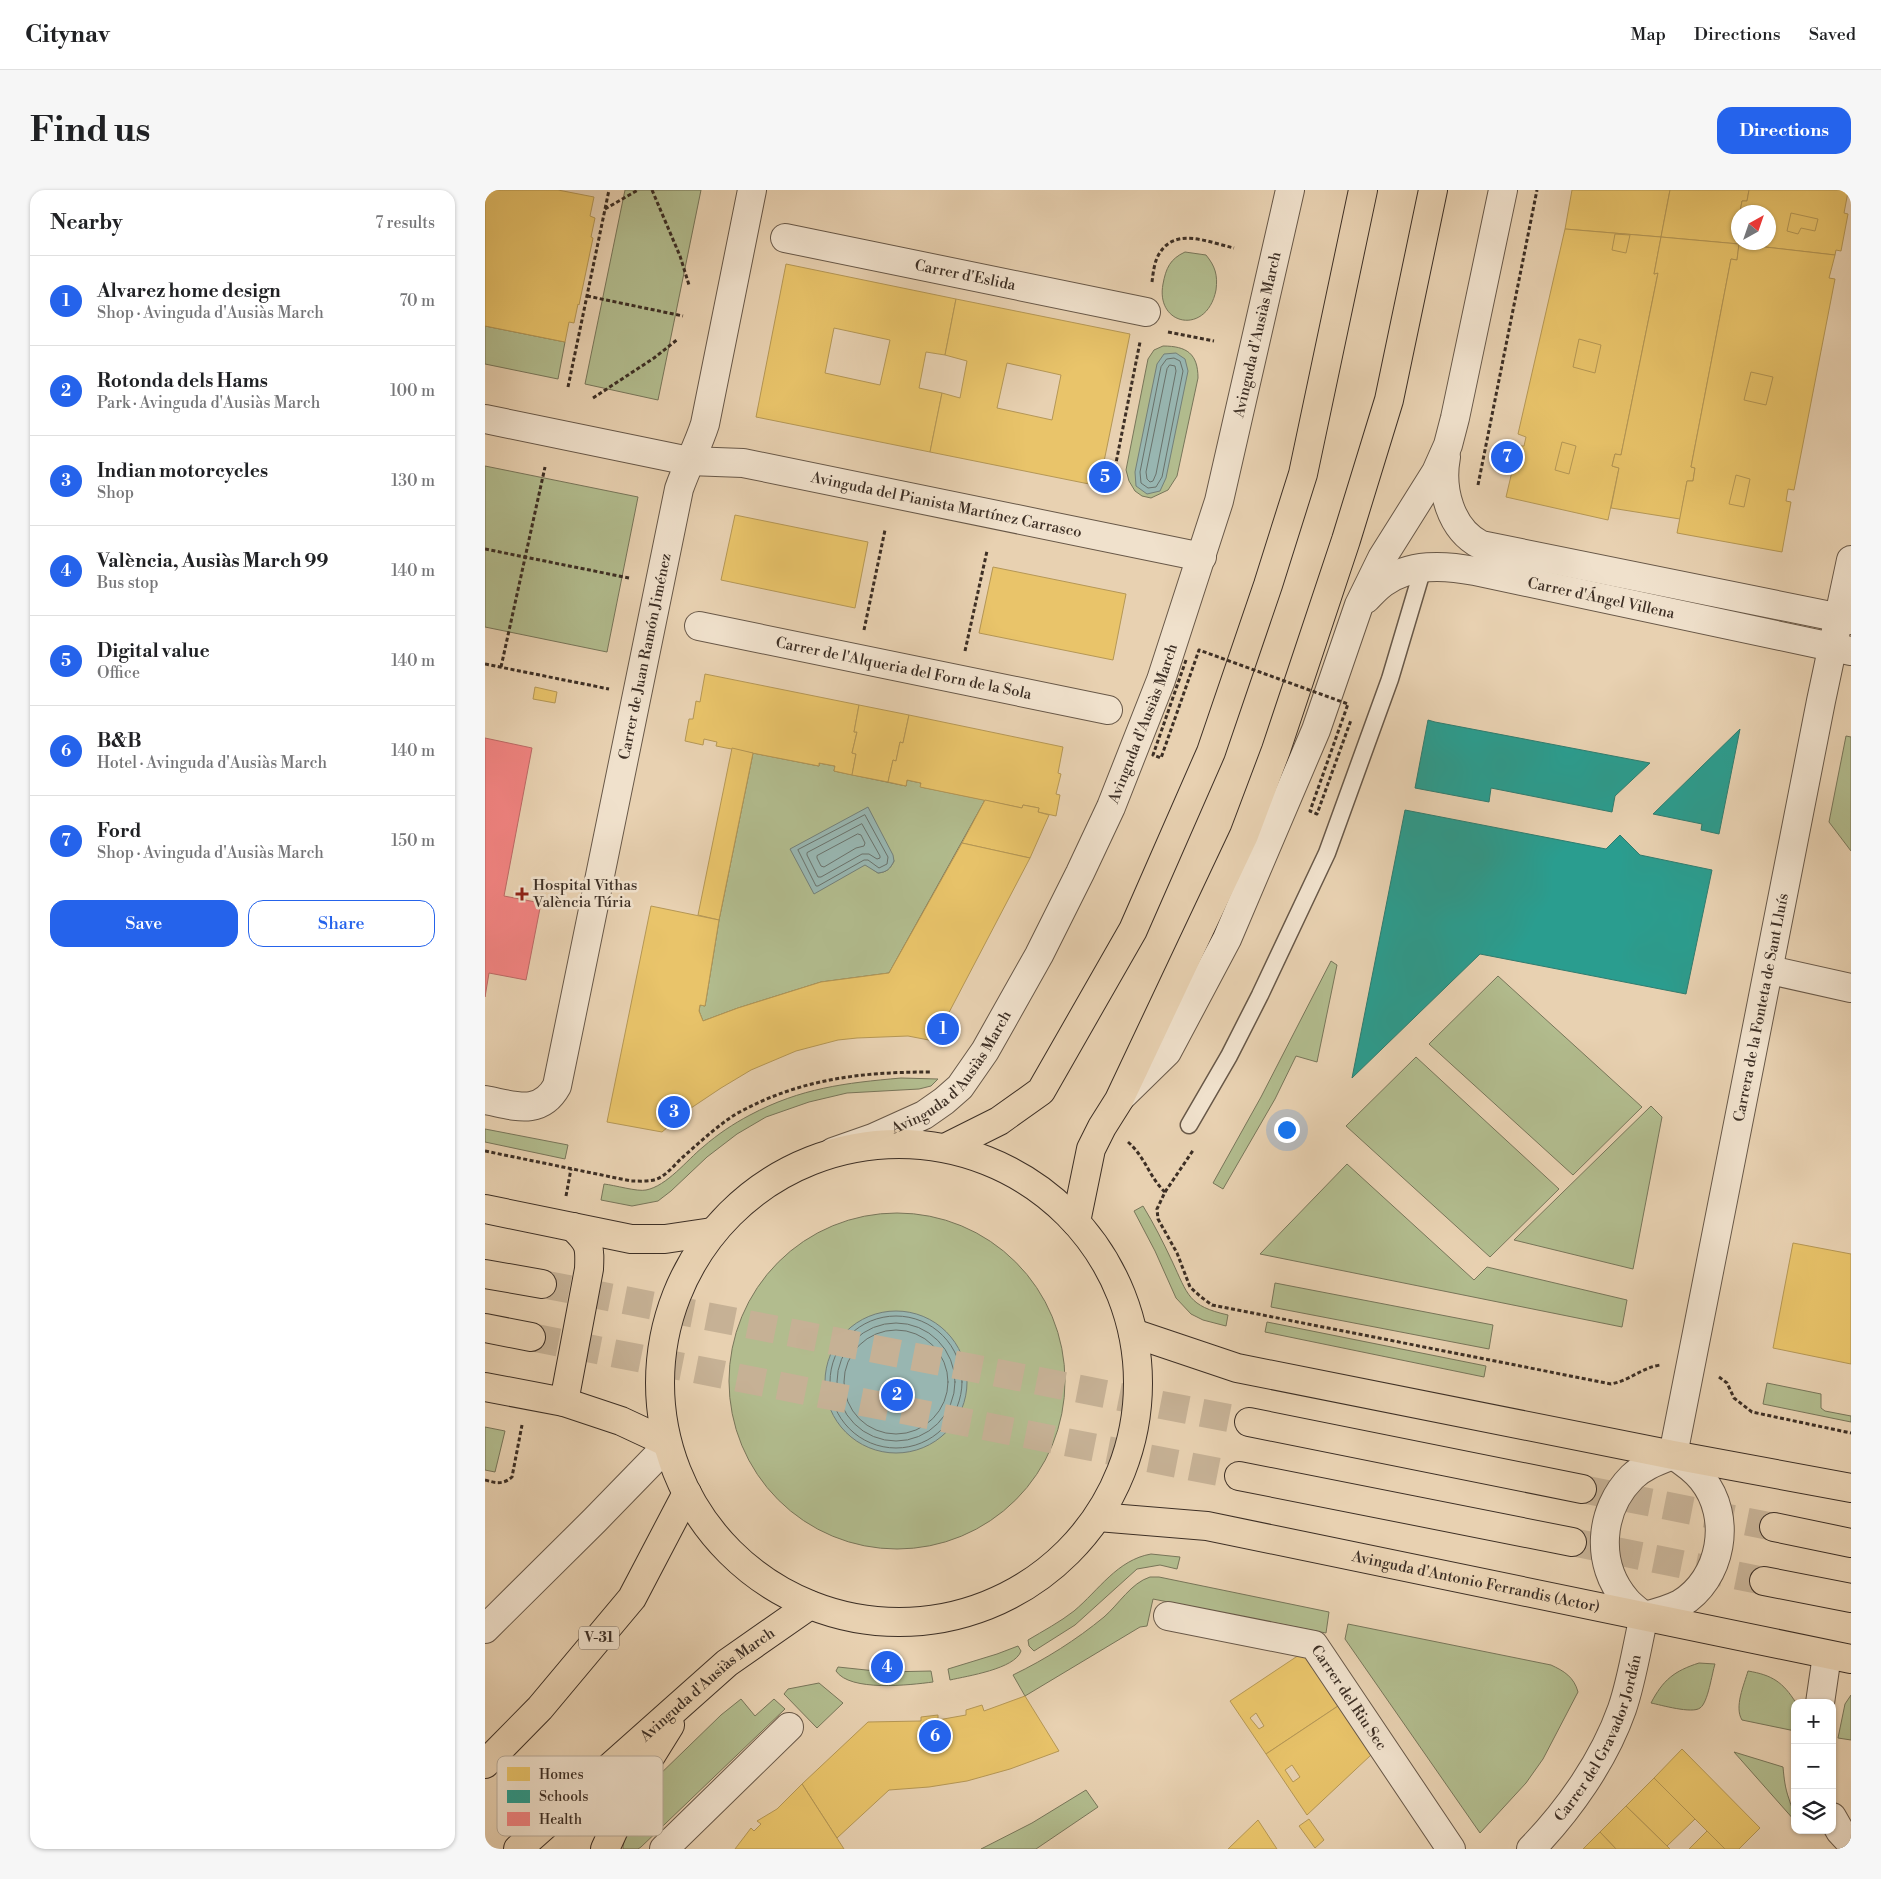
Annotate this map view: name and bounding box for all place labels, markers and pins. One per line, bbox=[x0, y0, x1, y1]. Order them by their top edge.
pin: 7 bbox=[1491, 438, 1523, 476]
pin: 5 bbox=[1089, 458, 1121, 496]
place label: Hospital Vithas València Túria bbox=[532, 876, 637, 912]
marker: Hospital Vithas València Túria bbox=[515, 887, 529, 901]
pin: 1 bbox=[927, 1010, 959, 1048]
pin: 3 bbox=[658, 1093, 690, 1131]
pin: 2 bbox=[881, 1376, 913, 1414]
pin: 4 bbox=[871, 1648, 903, 1686]
pin: 6 bbox=[919, 1717, 951, 1755]

